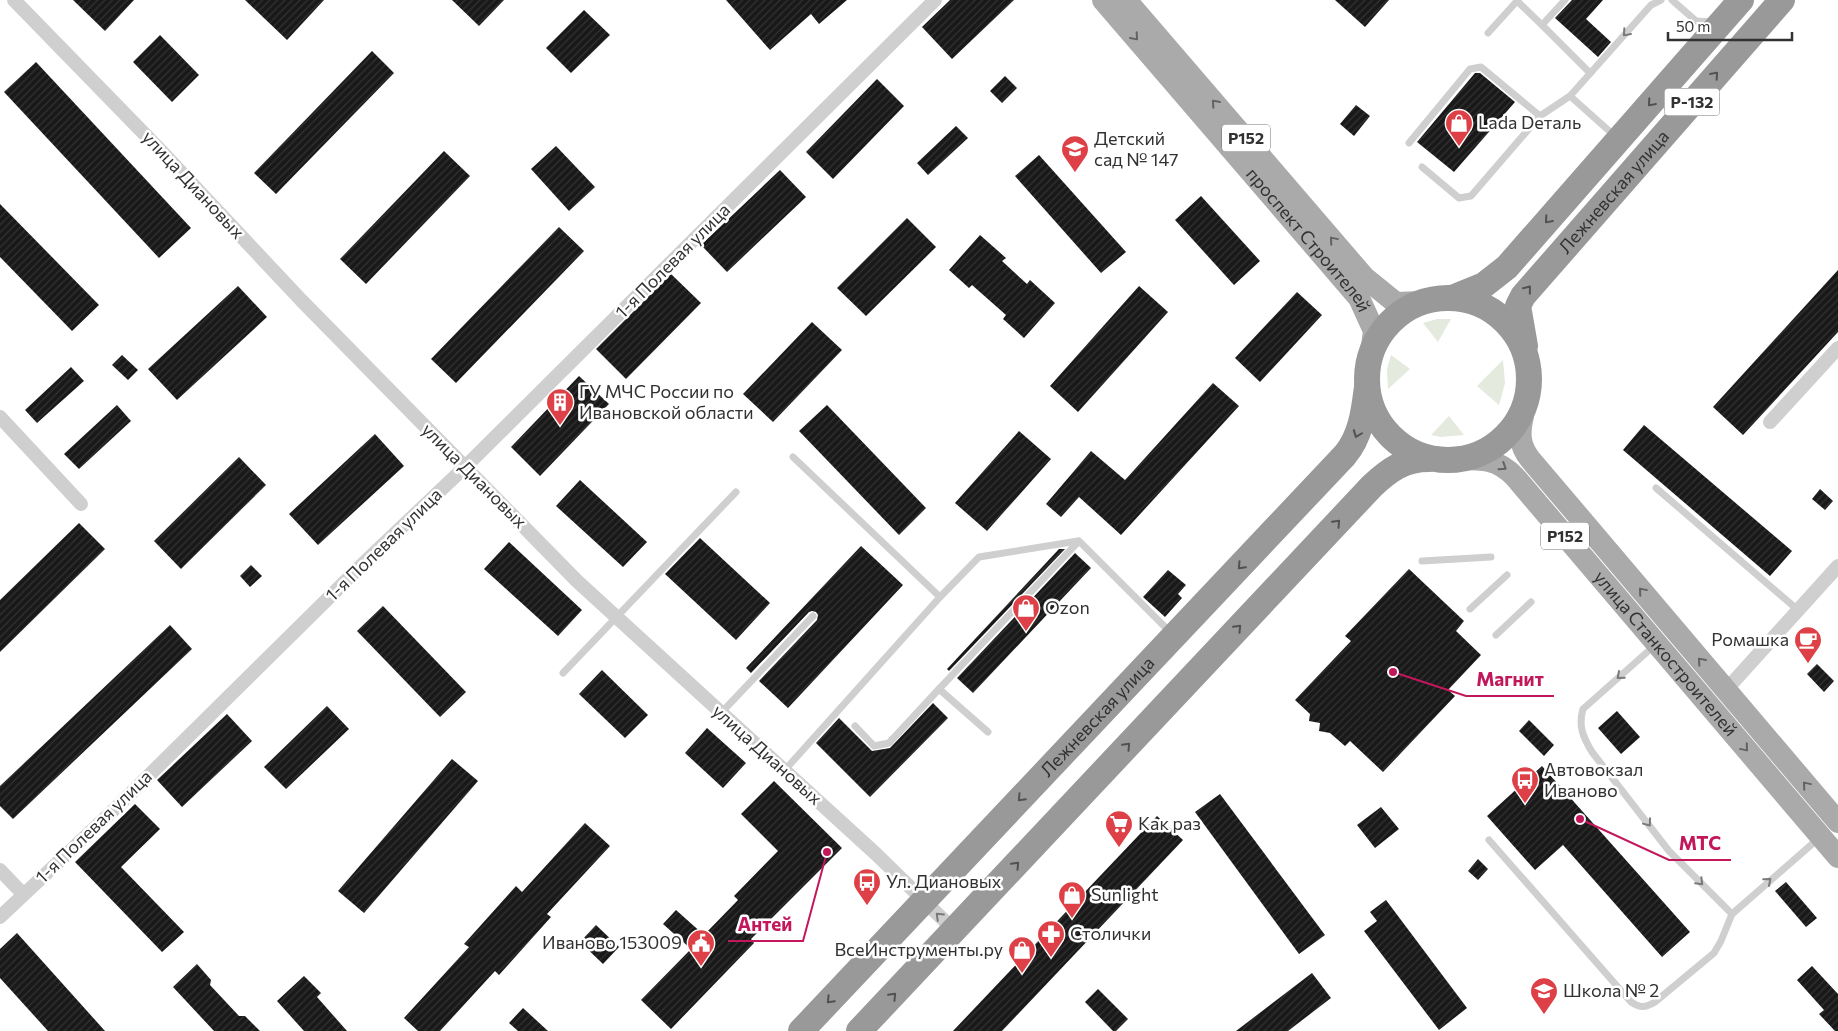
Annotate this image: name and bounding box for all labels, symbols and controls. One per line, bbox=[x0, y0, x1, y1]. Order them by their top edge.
scale bar bbox=[1668, 10, 1792, 42]
text: 50 m bbox=[1676, 17, 1710, 35]
one-way arrow bbox=[1623, 28, 1632, 37]
one-way arrow bbox=[1129, 31, 1138, 40]
one-way arrow bbox=[1710, 72, 1719, 81]
road number: Р-132 bbox=[1664, 88, 1720, 115]
one-way arrow bbox=[1648, 97, 1657, 106]
one-way arrow bbox=[1212, 100, 1221, 109]
shop icon: Lada Dеталь bbox=[1444, 108, 1474, 147]
place label: Lada Dеталь bbox=[1478, 111, 1581, 133]
road number: Р152 bbox=[1222, 125, 1270, 152]
street label: Лежневская улица bbox=[1553, 125, 1673, 258]
street label: улица Диановых bbox=[138, 126, 250, 243]
place label: Детский сад № 147 bbox=[1094, 127, 1178, 170]
school or university icon: Детский сад № 147 bbox=[1060, 134, 1090, 173]
street label: проспект Строителей bbox=[1242, 163, 1376, 315]
street label: 1-я Полевая улица bbox=[610, 198, 734, 322]
one-way arrow bbox=[1545, 215, 1554, 224]
one-way arrow bbox=[1330, 237, 1338, 246]
one-way arrow bbox=[1522, 285, 1531, 295]
place label: ГУ МЧС России по Ивановской области bbox=[579, 380, 754, 423]
building icon: ГУ МЧС России по Ивановской области bbox=[545, 387, 575, 426]
street label: улица Диановых bbox=[418, 418, 532, 533]
one-way arrow bbox=[1353, 429, 1363, 438]
one-way arrow bbox=[1497, 461, 1507, 470]
street label: 1-я Полевая улица bbox=[321, 483, 446, 605]
one-way arrow bbox=[1331, 520, 1340, 529]
road number: Р152 bbox=[1541, 522, 1589, 550]
one-way arrow bbox=[1238, 560, 1247, 569]
street label: улица Станкостроителей bbox=[1590, 566, 1742, 740]
one-way arrow bbox=[1638, 588, 1647, 597]
shop icon: Ozon bbox=[1011, 593, 1041, 632]
place label: Ozon bbox=[1045, 596, 1090, 618]
one-way arrow bbox=[1232, 624, 1241, 633]
cafe icon: Ромашка bbox=[1793, 625, 1823, 664]
place label: Ромашка bbox=[1711, 628, 1789, 650]
street label: Лежневская улица bbox=[1035, 652, 1159, 781]
one-way arrow bbox=[1698, 657, 1707, 666]
callout: Магнит bbox=[1466, 662, 1554, 696]
text: Магнит bbox=[1476, 667, 1544, 690]
one-way arrow bbox=[1617, 670, 1626, 679]
street label: улица Диановых bbox=[708, 699, 827, 809]
one-way arrow bbox=[1739, 742, 1748, 751]
one-way arrow bbox=[1121, 743, 1130, 752]
place label: Автовокзал Иваново bbox=[1544, 758, 1643, 801]
street label: 1-я Полевая улица bbox=[31, 765, 156, 887]
bus stop icon: Автовокзал Иваново bbox=[1510, 765, 1540, 804]
one-way arrow bbox=[1803, 781, 1812, 790]
one-way arrow bbox=[1018, 793, 1027, 802]
supermarket icon: Как раз bbox=[1104, 809, 1134, 848]
place label: Как раз bbox=[1138, 812, 1201, 834]
one-way arrow bbox=[1642, 817, 1651, 827]
callout: МТС bbox=[1669, 826, 1731, 860]
text: МТС bbox=[1679, 831, 1721, 854]
one-way arrow bbox=[1010, 862, 1019, 871]
bus stop icon: Ул. Диановых bbox=[852, 867, 882, 906]
place label: Ул. Диановых bbox=[886, 870, 1002, 892]
one-way arrow bbox=[1695, 876, 1704, 885]
one-way arrow bbox=[1763, 878, 1772, 887]
shop icon: Sunlight bbox=[1057, 880, 1087, 919]
place label: Sunlight bbox=[1091, 883, 1159, 905]
callout: Антей bbox=[728, 907, 803, 941]
text: Антей bbox=[738, 912, 792, 935]
one-way arrow bbox=[936, 913, 945, 922]
pharmacy icon: Столички bbox=[1036, 919, 1066, 958]
place label: Столички bbox=[1070, 922, 1151, 944]
public building icon: Иваново 153009 bbox=[686, 928, 716, 967]
place label: Иваново 153009 bbox=[542, 931, 682, 953]
shop icon: ВсеИнструменты.ру bbox=[1007, 935, 1037, 974]
place label: ВсеИнструменты.ру bbox=[834, 938, 1003, 960]
school or university icon: Школа № 2 bbox=[1529, 976, 1559, 1015]
place label: Школа № 2 bbox=[1563, 979, 1659, 1001]
one-way arrow bbox=[887, 992, 896, 1001]
one-way arrow bbox=[827, 994, 836, 1003]

